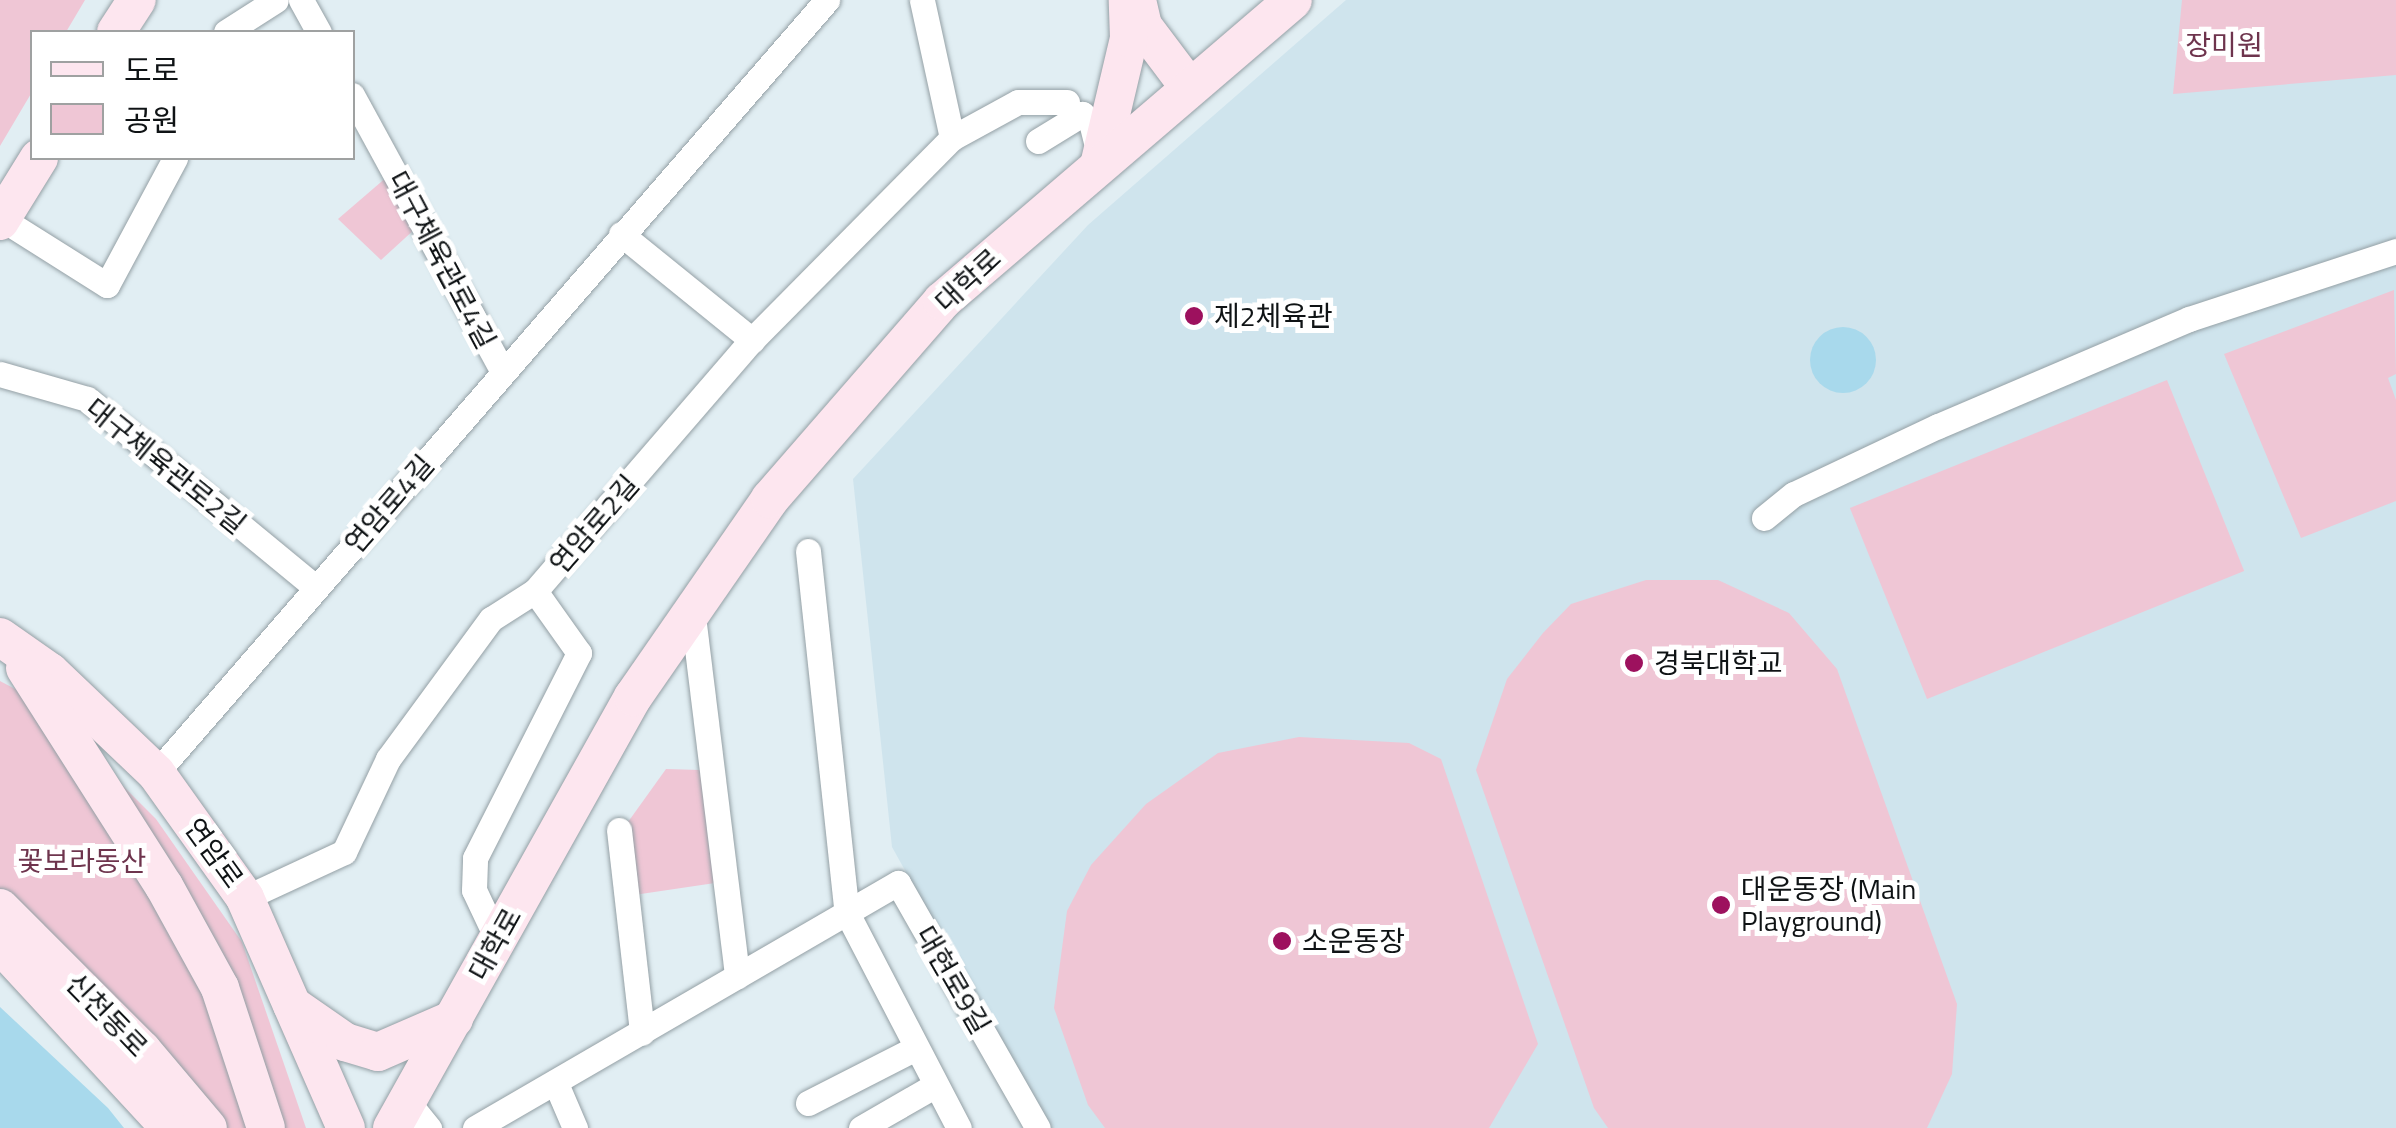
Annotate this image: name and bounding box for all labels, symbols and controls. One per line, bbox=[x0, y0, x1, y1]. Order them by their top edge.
park label: 장미원 bbox=[2185, 28, 2263, 62]
legend bbox=[30, 30, 355, 160]
text: 도로 bbox=[124, 47, 179, 93]
text: 공원 bbox=[124, 97, 179, 143]
street label: 대구체육관로4길 bbox=[381, 166, 503, 354]
street label: 대학로 bbox=[928, 241, 1008, 319]
place label: 제2체육관 bbox=[1214, 299, 1333, 333]
marker: 제2체육관 bbox=[1183, 305, 1205, 327]
street label: 대구체육관로2길 bbox=[79, 391, 253, 541]
street label: 연암로4길 bbox=[337, 448, 441, 560]
street label: 연암로2길 bbox=[542, 468, 646, 580]
place label: 경북대학교 bbox=[1654, 646, 1783, 680]
marker: 경북대학교 bbox=[1623, 652, 1645, 674]
street label: 연암로 bbox=[178, 812, 250, 894]
park label: 꽃보라동산 bbox=[18, 844, 146, 878]
place label: 대운동장 (Main Playground) bbox=[1741, 872, 1916, 938]
marker: 대운동장 (Main Playground) bbox=[1710, 894, 1732, 916]
street label: 대학로 bbox=[462, 902, 528, 986]
street label: 대현로9길 bbox=[909, 920, 997, 1040]
place label: 소운동장 bbox=[1302, 924, 1405, 958]
marker: 소운동장 bbox=[1271, 930, 1293, 952]
street label: 신천동로 bbox=[59, 966, 155, 1064]

